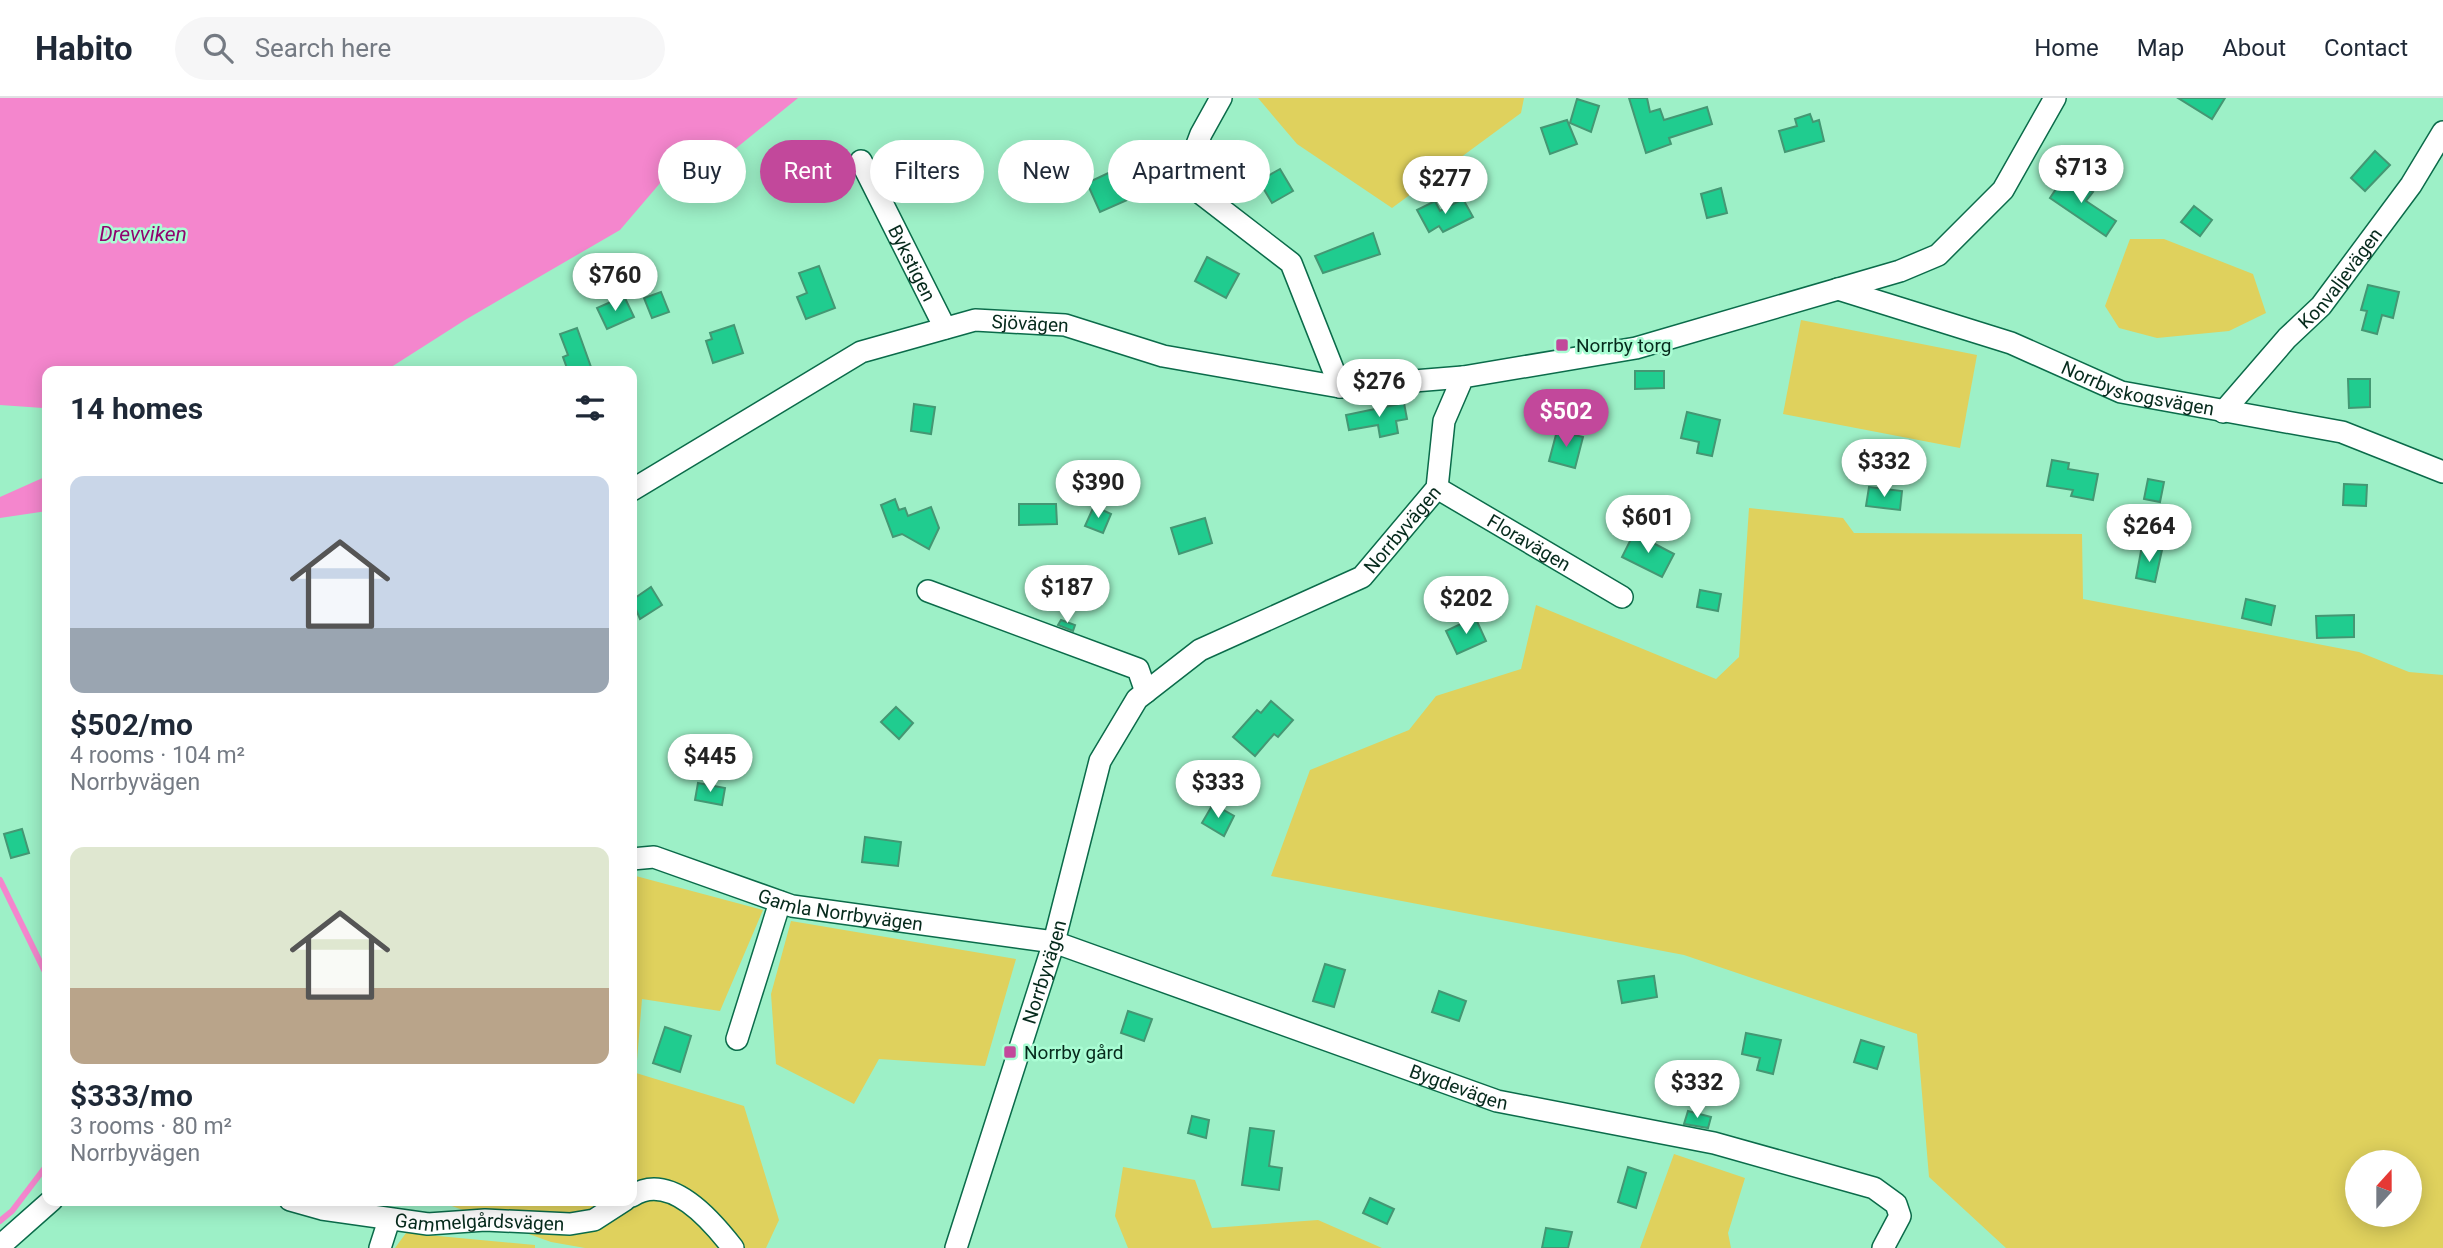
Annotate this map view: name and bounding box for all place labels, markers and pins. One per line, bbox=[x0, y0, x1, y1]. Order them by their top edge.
pin: $713 bbox=[2040, 146, 2122, 205]
pin: $277 bbox=[1404, 156, 1486, 216]
pin: $760 bbox=[574, 254, 656, 313]
place label: Norrby torg bbox=[1576, 334, 1671, 357]
marker: Norrby torg bbox=[1554, 337, 1570, 353]
pin: $276 bbox=[1338, 360, 1420, 419]
pin: $502 bbox=[1525, 390, 1607, 449]
pin: $332 bbox=[1843, 440, 1925, 499]
pin: $390 bbox=[1057, 460, 1139, 520]
pin: $601 bbox=[1607, 496, 1689, 555]
pin: $264 bbox=[2108, 504, 2190, 564]
pin: $187 bbox=[1026, 566, 1108, 625]
pin: $202 bbox=[1425, 576, 1507, 636]
pin: $445 bbox=[669, 734, 751, 794]
pin: $333 bbox=[1177, 760, 1259, 820]
place label: Norrby gård bbox=[1024, 1041, 1124, 1064]
marker: Norrby gård bbox=[1002, 1044, 1018, 1060]
pin: $332 bbox=[1656, 1060, 1738, 1120]

